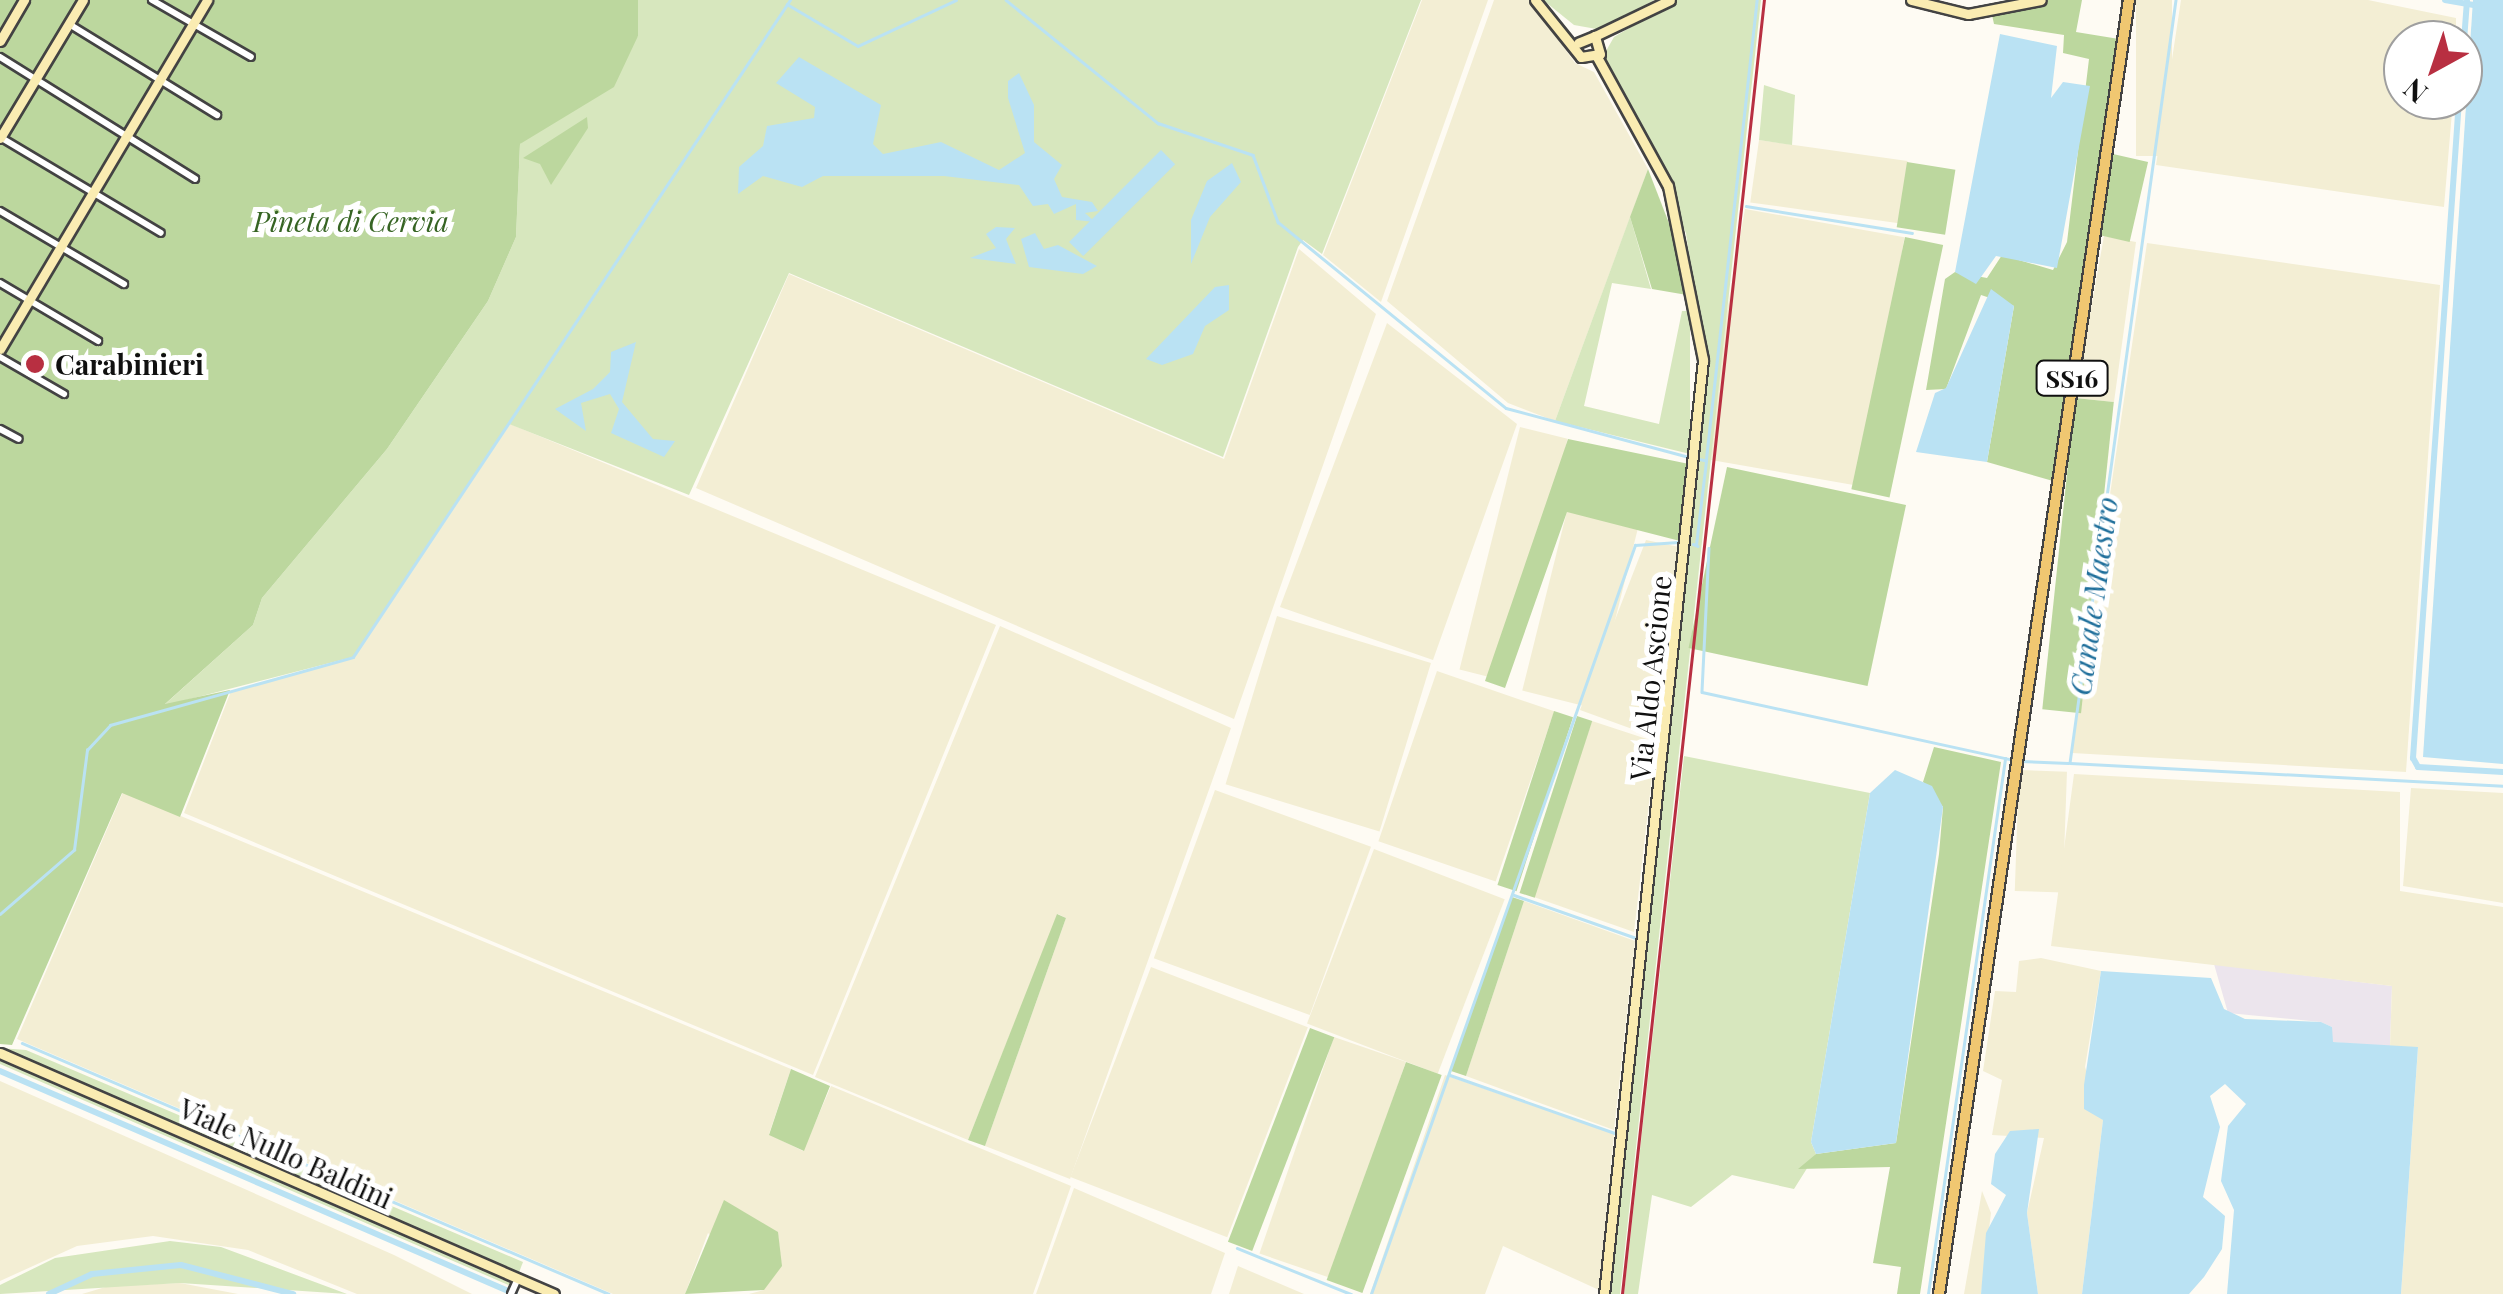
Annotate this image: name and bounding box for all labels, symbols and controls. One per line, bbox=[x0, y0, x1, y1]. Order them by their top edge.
north arrow bbox=[2383, 20, 2483, 120]
text: N bbox=[2395, 71, 2434, 113]
park label: Pineta di Cervia bbox=[253, 204, 449, 238]
place label: Carabinieri bbox=[55, 347, 204, 381]
marker: Carabinieri bbox=[24, 353, 46, 375]
road number: SS16 bbox=[2034, 358, 2110, 398]
water label: Canale Maestro bbox=[2061, 495, 2125, 697]
street label: Via Aldo Ascione bbox=[1622, 573, 1678, 783]
street label: Viale Nullo Baldini bbox=[174, 1091, 398, 1215]

